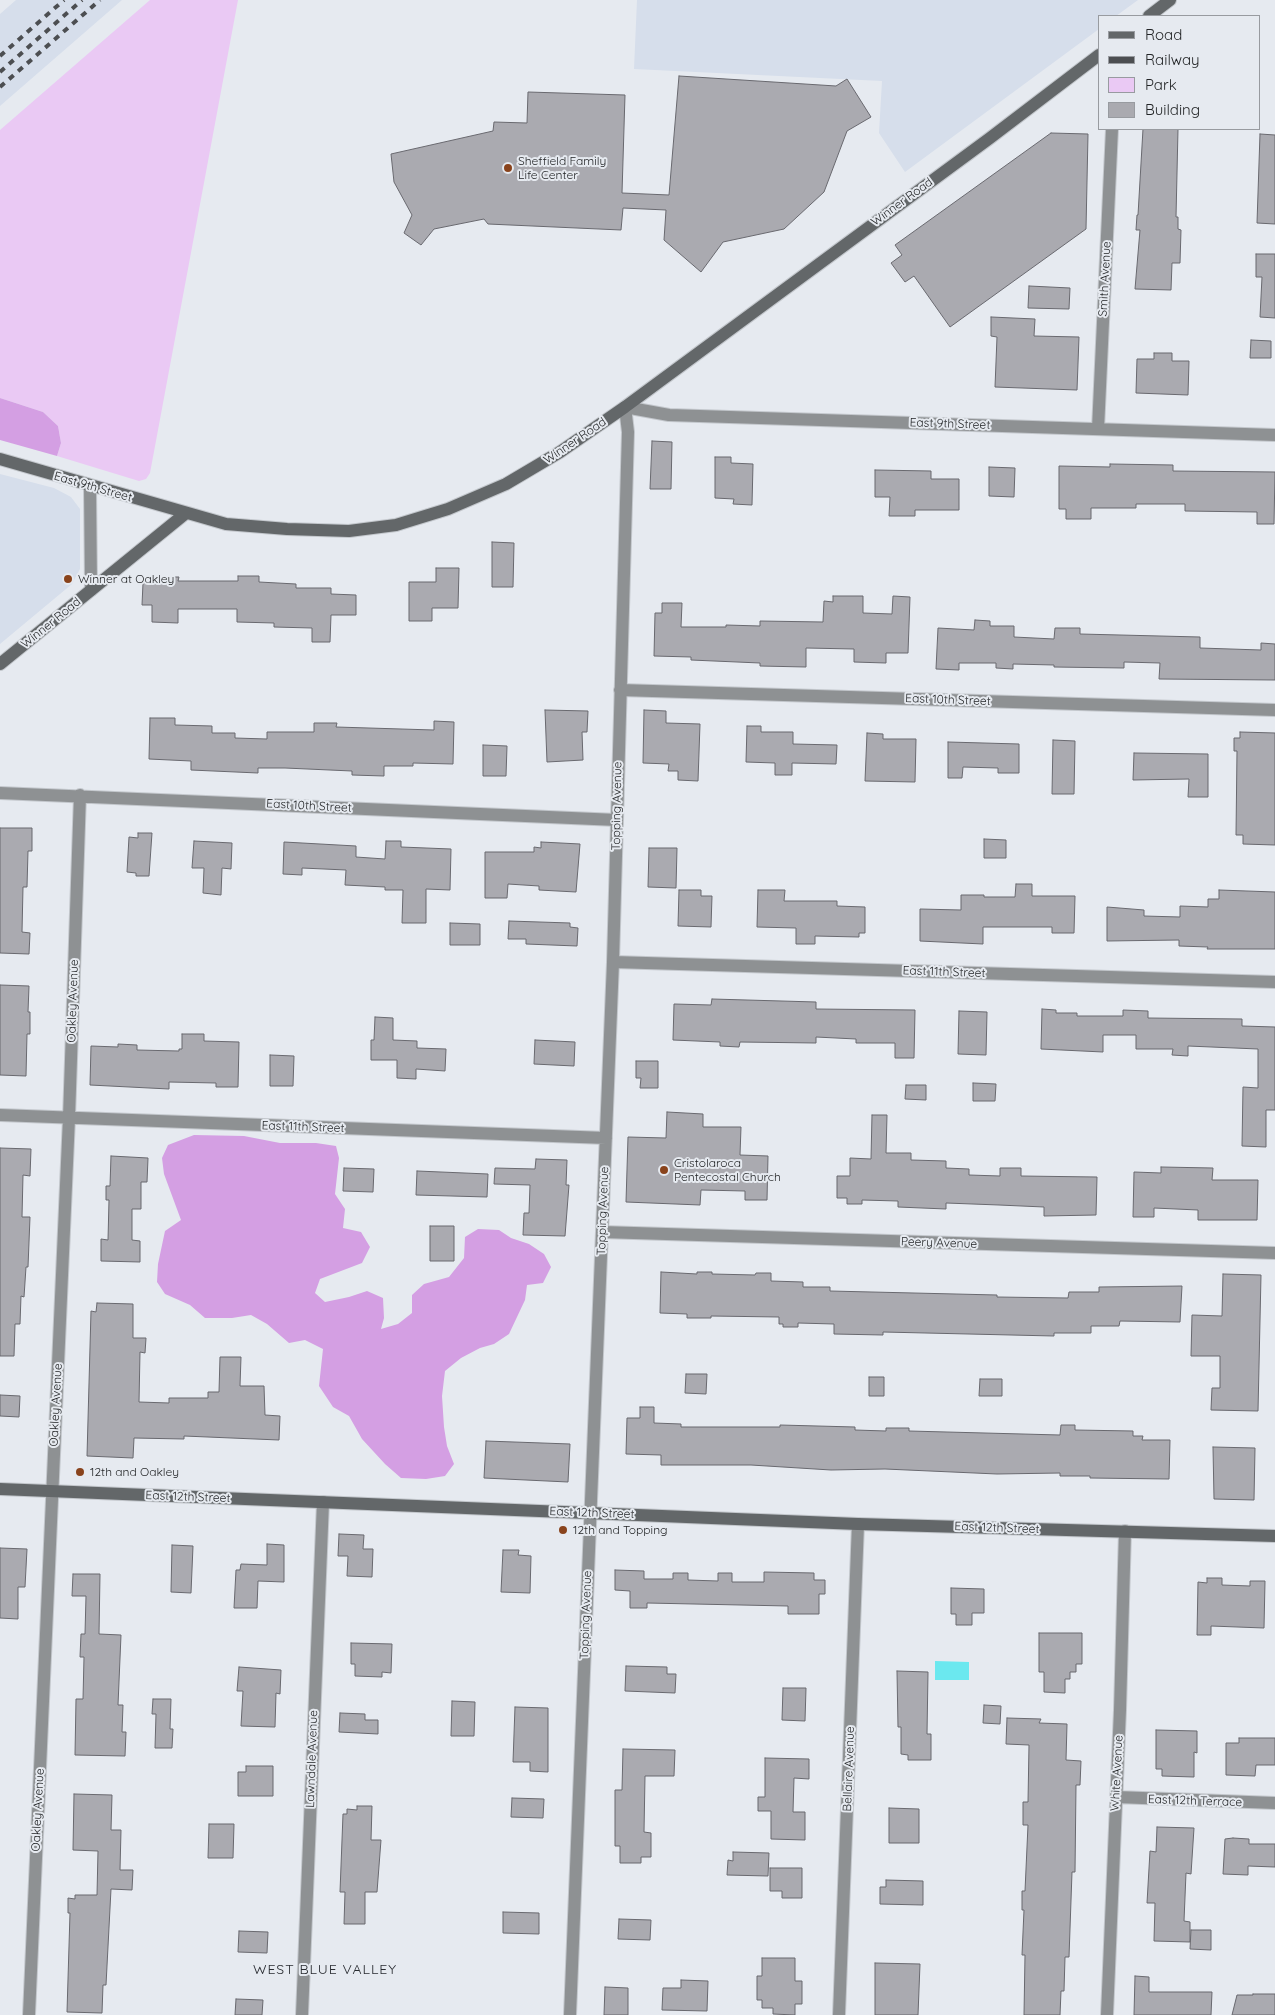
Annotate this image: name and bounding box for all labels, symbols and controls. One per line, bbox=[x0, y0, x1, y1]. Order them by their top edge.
legend bbox=[1098, 15, 1260, 130]
text: Road bbox=[1145, 25, 1182, 44]
text: Railway bbox=[1145, 50, 1200, 69]
text: Park bbox=[1145, 75, 1177, 94]
text: Building bbox=[1145, 100, 1200, 119]
place label: Sheffield Family Life Center bbox=[518, 154, 606, 182]
marker: Sheffield Family Life Center bbox=[502, 162, 514, 174]
street label: Winner Road bbox=[868, 175, 936, 229]
street label: Smith Avenue bbox=[1096, 241, 1114, 317]
street label: Winner Road bbox=[541, 415, 609, 467]
street label: East 9th Street bbox=[909, 415, 991, 433]
street label: East 9th Street bbox=[52, 469, 134, 505]
place label: Winner at Oakley bbox=[78, 572, 174, 586]
marker: Winner at Oakley bbox=[62, 573, 74, 585]
street label: Winner Road bbox=[18, 595, 84, 651]
street label: East 10th Street bbox=[905, 691, 991, 709]
street label: Topping Avenue bbox=[609, 761, 625, 851]
street label: East 10th Street bbox=[266, 797, 352, 815]
street label: Oakley Avenue bbox=[64, 959, 82, 1043]
street label: East 11th Street bbox=[902, 963, 986, 981]
street label: East 11th Street bbox=[261, 1118, 345, 1136]
place label: Cristolaroca Pentecostal Church bbox=[674, 1156, 781, 1184]
marker: Cristolaroca Pentecostal Church bbox=[658, 1164, 670, 1176]
street label: Topping Avenue bbox=[594, 1166, 612, 1256]
street label: Peery Avenue bbox=[901, 1234, 977, 1252]
street label: Oakley Avenue bbox=[47, 1363, 65, 1447]
place label: 12th and Oakley bbox=[90, 1465, 179, 1479]
marker: 12th and Oakley bbox=[74, 1466, 86, 1478]
street label: East 12th Street bbox=[145, 1488, 231, 1506]
street label: East 12th Street bbox=[549, 1504, 635, 1522]
street label: East 12th Street bbox=[954, 1519, 1040, 1537]
place label: 12th and Topping bbox=[573, 1523, 668, 1537]
marker: 12th and Topping bbox=[557, 1524, 569, 1536]
street label: Topping Avenue bbox=[577, 1570, 595, 1660]
street label: Lawndale Avenue bbox=[303, 1710, 321, 1808]
street label: Bellaire Avenue bbox=[840, 1726, 858, 1812]
street label: White Avenue bbox=[1108, 1735, 1126, 1811]
street label: Oakley Avenue bbox=[29, 1768, 47, 1852]
street label: East 12th Terrace bbox=[1148, 1792, 1242, 1810]
district label: WEST BLUE VALLEY bbox=[251, 1962, 399, 1978]

